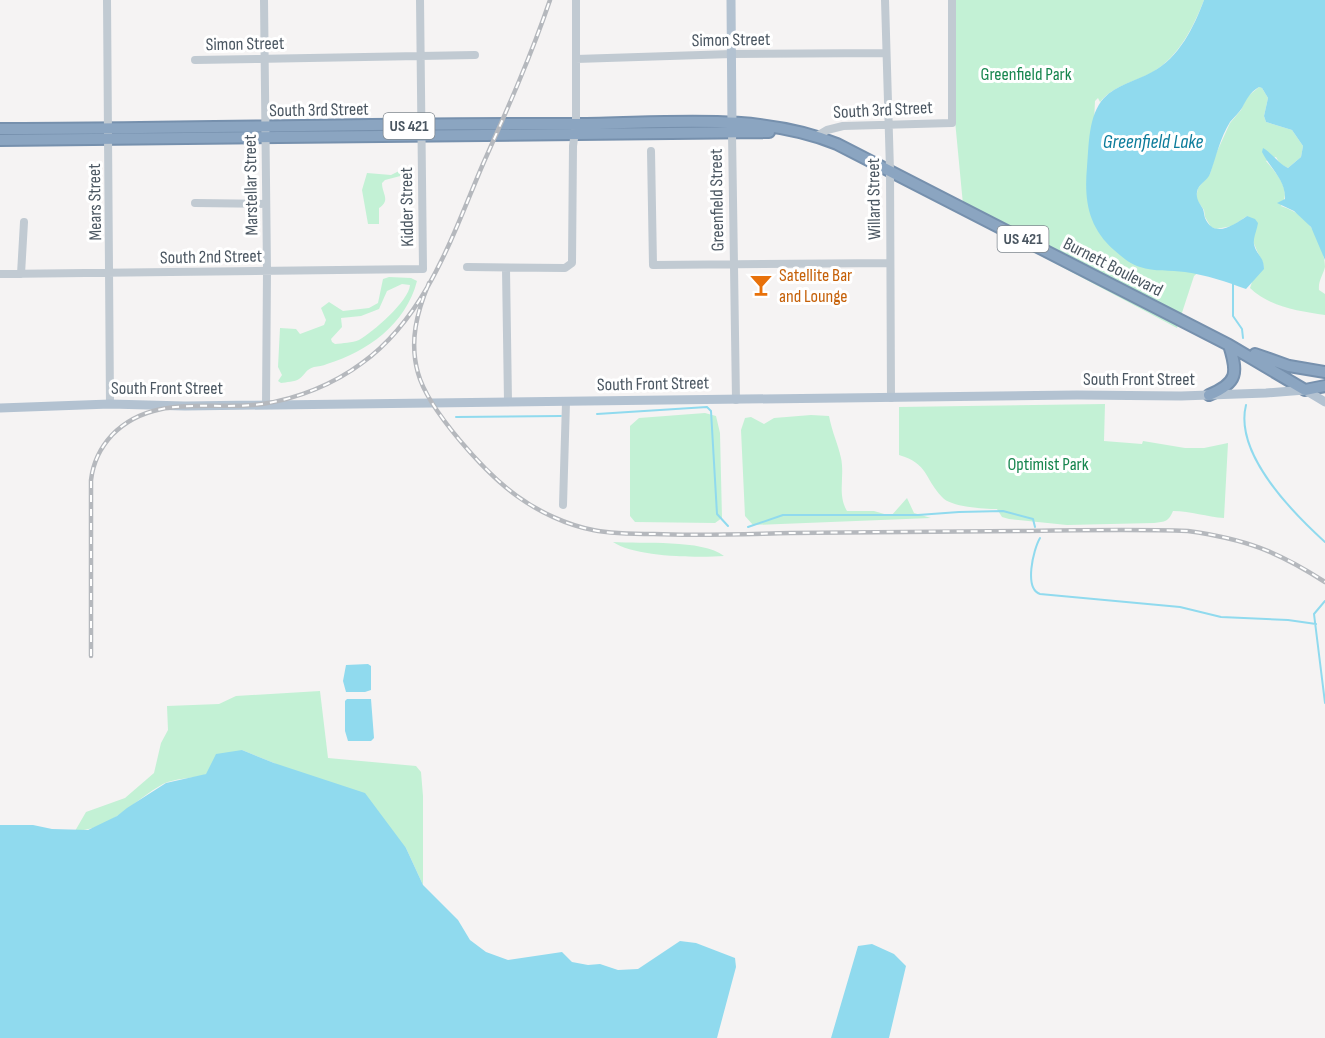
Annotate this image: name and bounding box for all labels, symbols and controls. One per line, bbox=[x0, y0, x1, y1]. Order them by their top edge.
street label: Simon Street bbox=[692, 29, 771, 51]
street label: Simon Street bbox=[206, 33, 285, 55]
park label: Greenfield Park bbox=[980, 64, 1072, 85]
street label: South 3rd Street bbox=[833, 97, 934, 123]
street label: South 3rd Street bbox=[269, 99, 369, 121]
road number: US 421 bbox=[384, 113, 434, 139]
water label: Greenfield Lake bbox=[1103, 130, 1203, 154]
street label: Marstellar Street bbox=[240, 134, 262, 236]
street label: Greenfield Street bbox=[706, 148, 728, 252]
street label: Willard Street bbox=[863, 157, 885, 240]
street label: Mears Street bbox=[84, 163, 106, 241]
street label: Kidder Street bbox=[396, 166, 418, 247]
road number: US 421 bbox=[998, 226, 1048, 252]
street label: Burnett Boulevard bbox=[1060, 233, 1166, 301]
street label: South 2nd Street bbox=[160, 246, 263, 268]
place label: Satellite Bar and Lounge bbox=[779, 265, 852, 307]
bar icon: Satellite Bar and Lounge bbox=[748, 272, 774, 298]
street label: South Front Street bbox=[1083, 369, 1196, 390]
street label: South Front Street bbox=[597, 373, 710, 395]
street label: South Front Street bbox=[111, 378, 224, 399]
park label: Optimist Park bbox=[1007, 454, 1089, 475]

